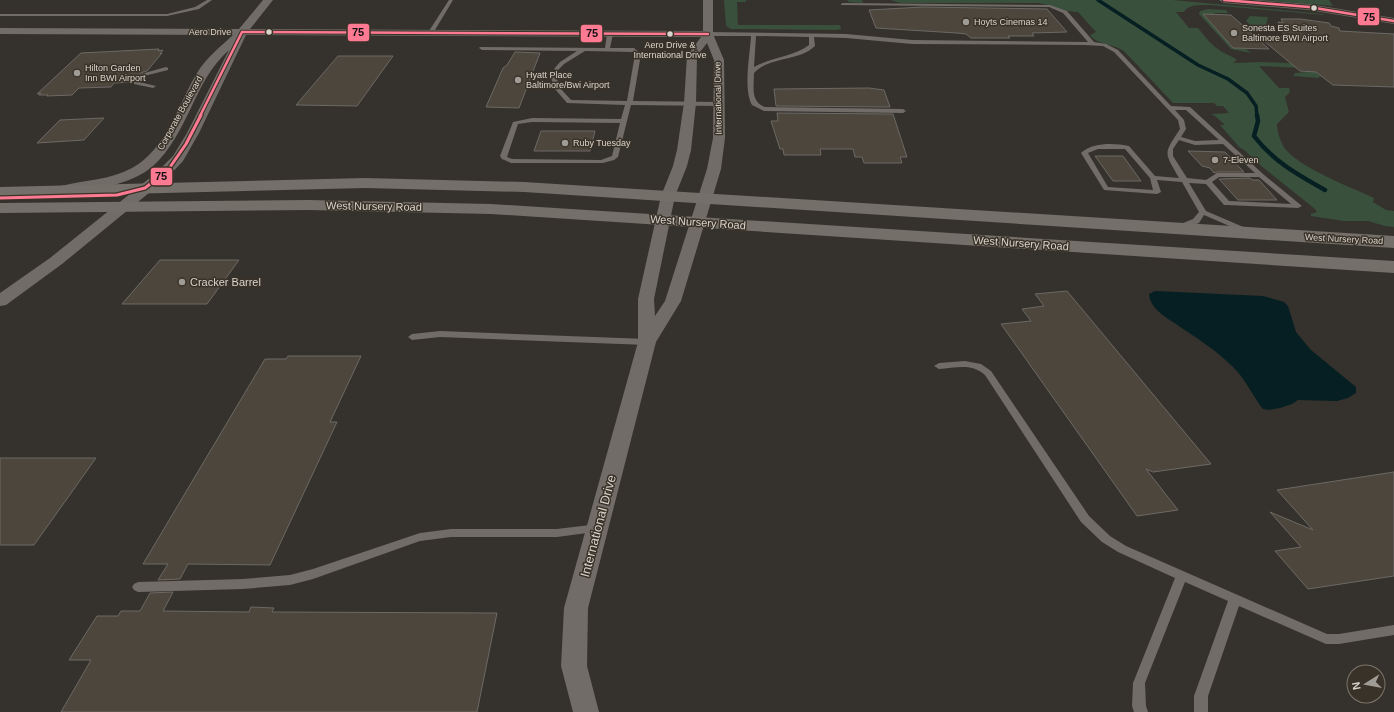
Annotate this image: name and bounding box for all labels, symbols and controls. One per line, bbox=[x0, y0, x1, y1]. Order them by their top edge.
unlabelled marker bbox=[1309, 3, 1319, 13]
line badge: 75 bbox=[1357, 7, 1380, 26]
text: 75 bbox=[1363, 11, 1375, 23]
marker: Hoyts Cinemas 14 bbox=[961, 17, 971, 27]
place label: Hoyts Cinemas 14 bbox=[974, 17, 1048, 27]
line badge: 75 bbox=[347, 23, 370, 42]
place label: Sonesta ES Suites Baltimore BWI Airport bbox=[1242, 23, 1329, 43]
line badge: 75 bbox=[580, 24, 603, 43]
text: 75 bbox=[352, 26, 364, 38]
street label: Aero Drive bbox=[189, 27, 231, 37]
unlabelled marker bbox=[264, 27, 274, 37]
text: 75 bbox=[586, 27, 598, 39]
marker: Sonesta ES Suites Baltimore BWI Airport bbox=[1229, 28, 1239, 38]
marker: Aero Drive & International Drive bbox=[665, 29, 675, 39]
place label: Aero Drive & International Drive bbox=[633, 40, 707, 60]
street label: International Drive bbox=[712, 61, 724, 135]
place label: Hilton Garden Inn BWI Airport bbox=[85, 63, 146, 83]
marker: Hilton Garden Inn BWI Airport bbox=[72, 68, 82, 78]
place label: Hyatt Place Baltimore/Bwi Airport bbox=[526, 70, 610, 90]
street label: Corporate Boulevard bbox=[155, 74, 205, 152]
marker: Hyatt Place Baltimore/Bwi Airport bbox=[513, 75, 523, 85]
marker: Ruby Tuesday bbox=[560, 138, 570, 148]
place label: Ruby Tuesday bbox=[573, 138, 631, 148]
marker: 7-Eleven bbox=[1210, 155, 1220, 165]
place label: 7-Eleven bbox=[1223, 155, 1259, 165]
line badge: 75 bbox=[150, 167, 173, 186]
text: 75 bbox=[155, 170, 167, 182]
street label: West Nursery Road bbox=[326, 199, 422, 213]
street label: West Nursery Road bbox=[650, 213, 746, 231]
street label: West Nursery Road bbox=[1305, 232, 1383, 246]
street label: West Nursery Road bbox=[973, 234, 1069, 252]
place label: Cracker Barrel bbox=[190, 276, 261, 288]
marker: Cracker Barrel bbox=[177, 277, 187, 287]
street label: International Drive bbox=[577, 473, 619, 579]
north arrow bbox=[1346, 664, 1386, 704]
text: N bbox=[1350, 681, 1363, 691]

